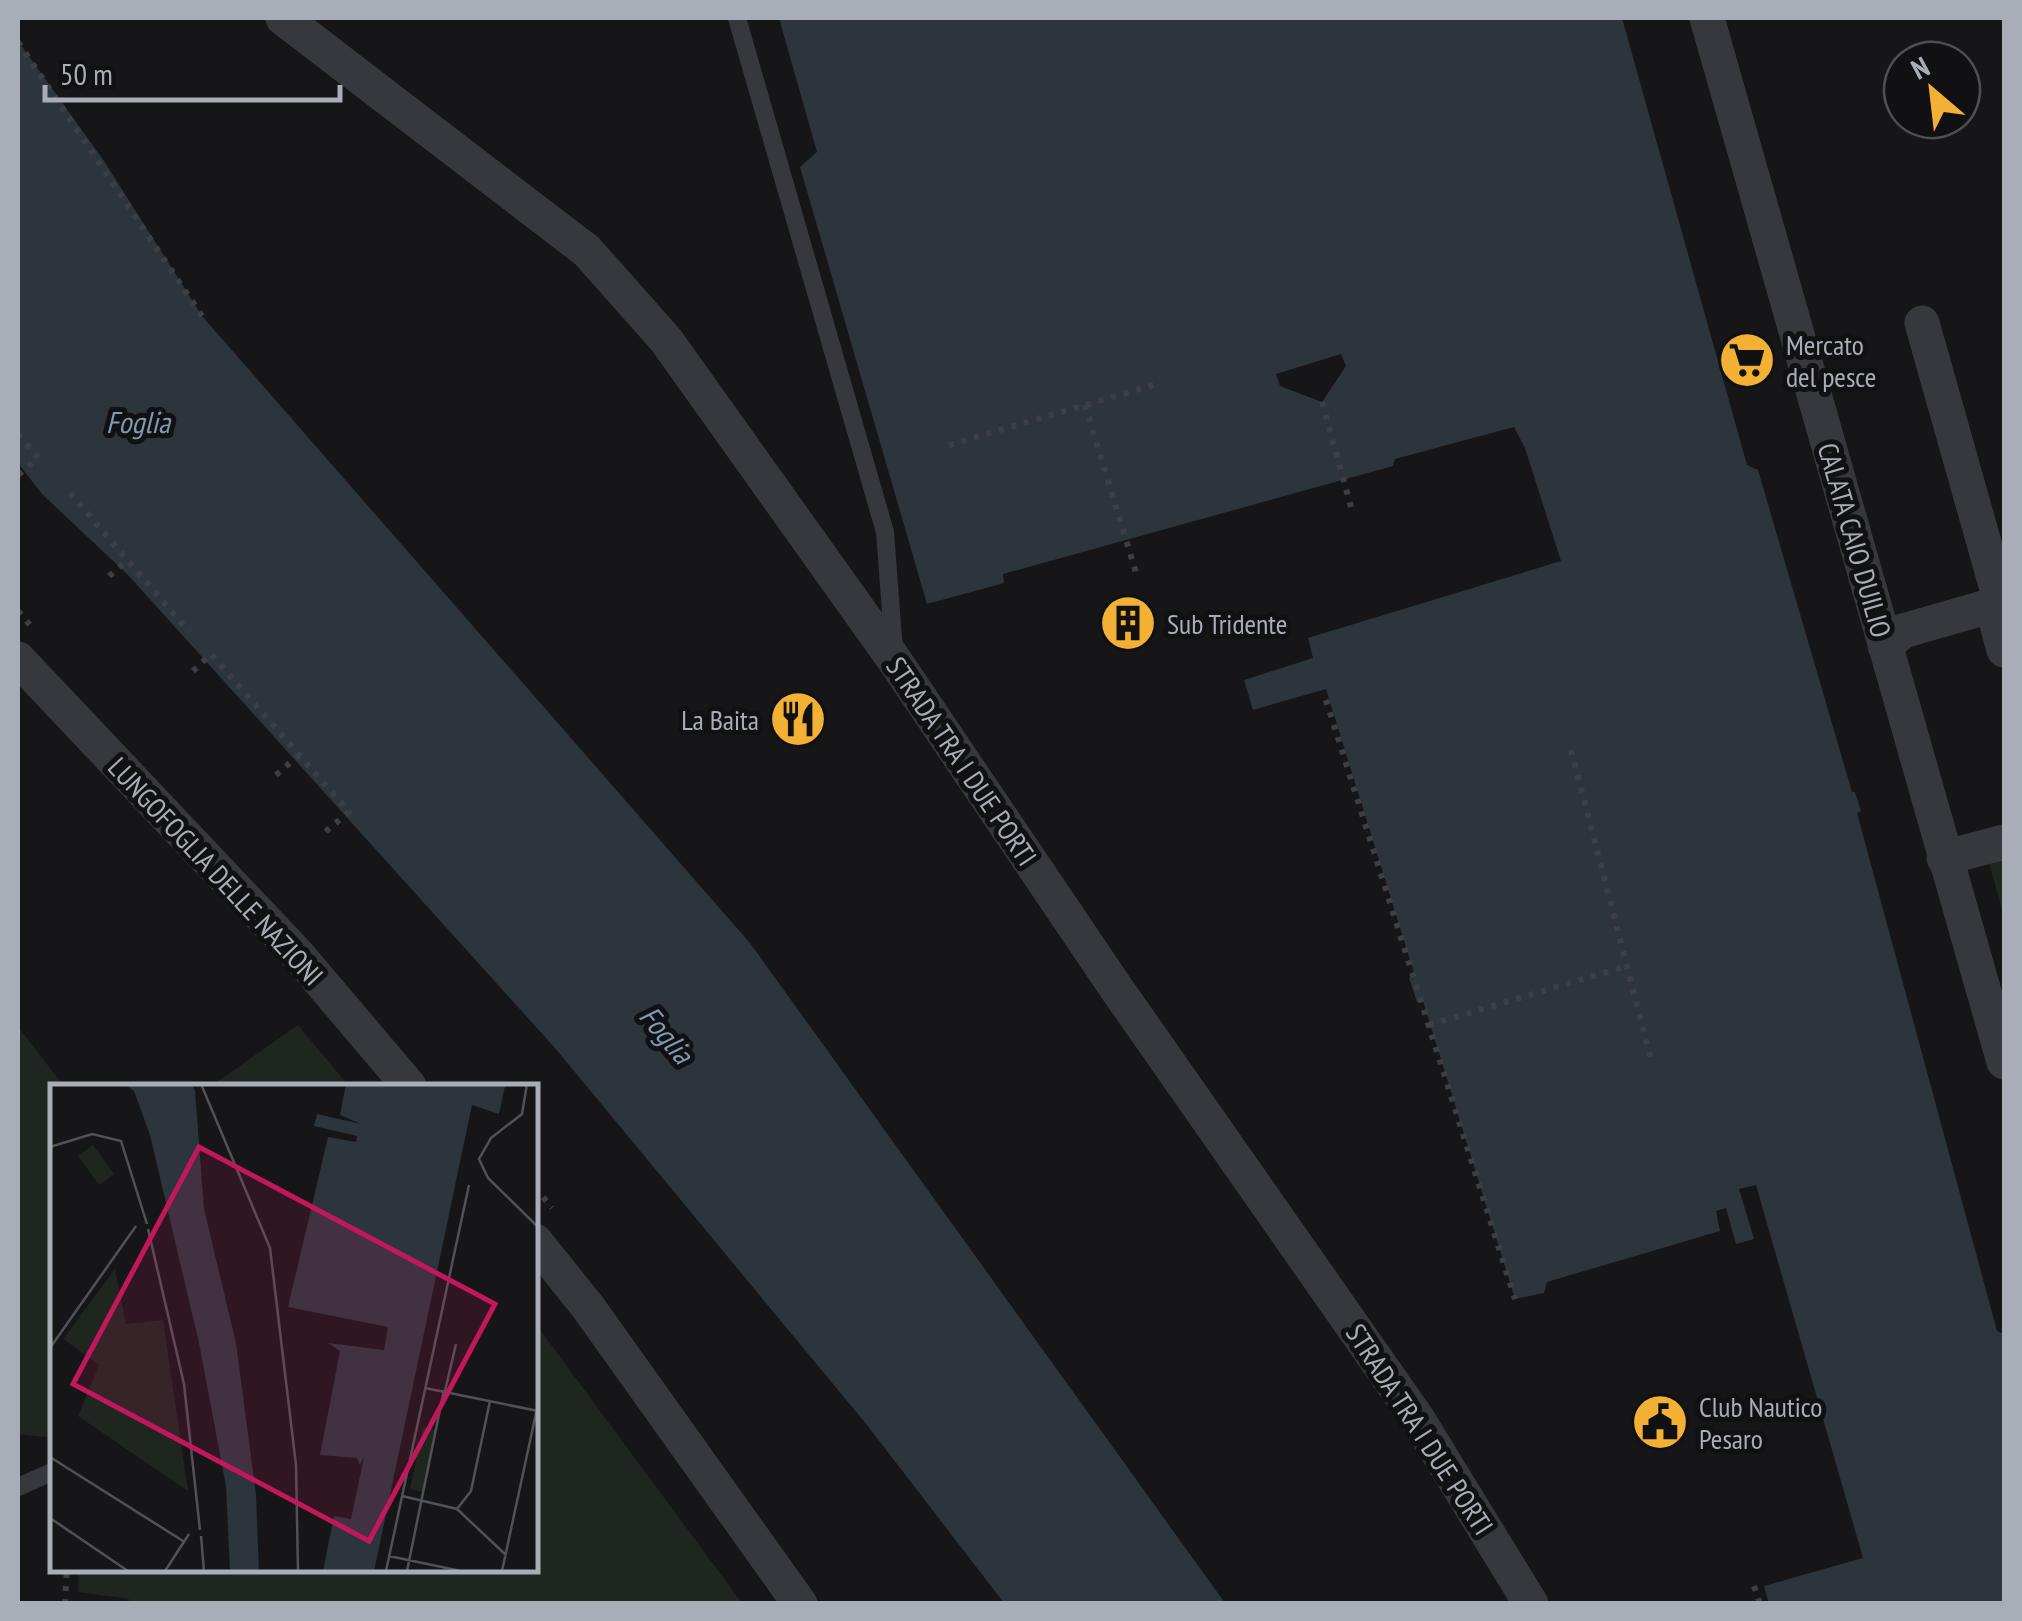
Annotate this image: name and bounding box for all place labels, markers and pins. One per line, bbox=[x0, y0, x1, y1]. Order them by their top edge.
place label: Mercato del pesce bbox=[1786, 326, 1876, 395]
supermarket icon: Mercato del pesce bbox=[1717, 330, 1777, 390]
building icon: Sub Tridente bbox=[1098, 593, 1158, 653]
place label: Sub Tridente bbox=[1167, 605, 1287, 642]
restaurant icon: La Baita bbox=[768, 689, 828, 749]
place label: La Baita bbox=[681, 701, 759, 738]
place label: Club Nautico Pesaro bbox=[1699, 1388, 1822, 1457]
public building icon: Club Nautico Pesaro bbox=[1630, 1392, 1690, 1452]

